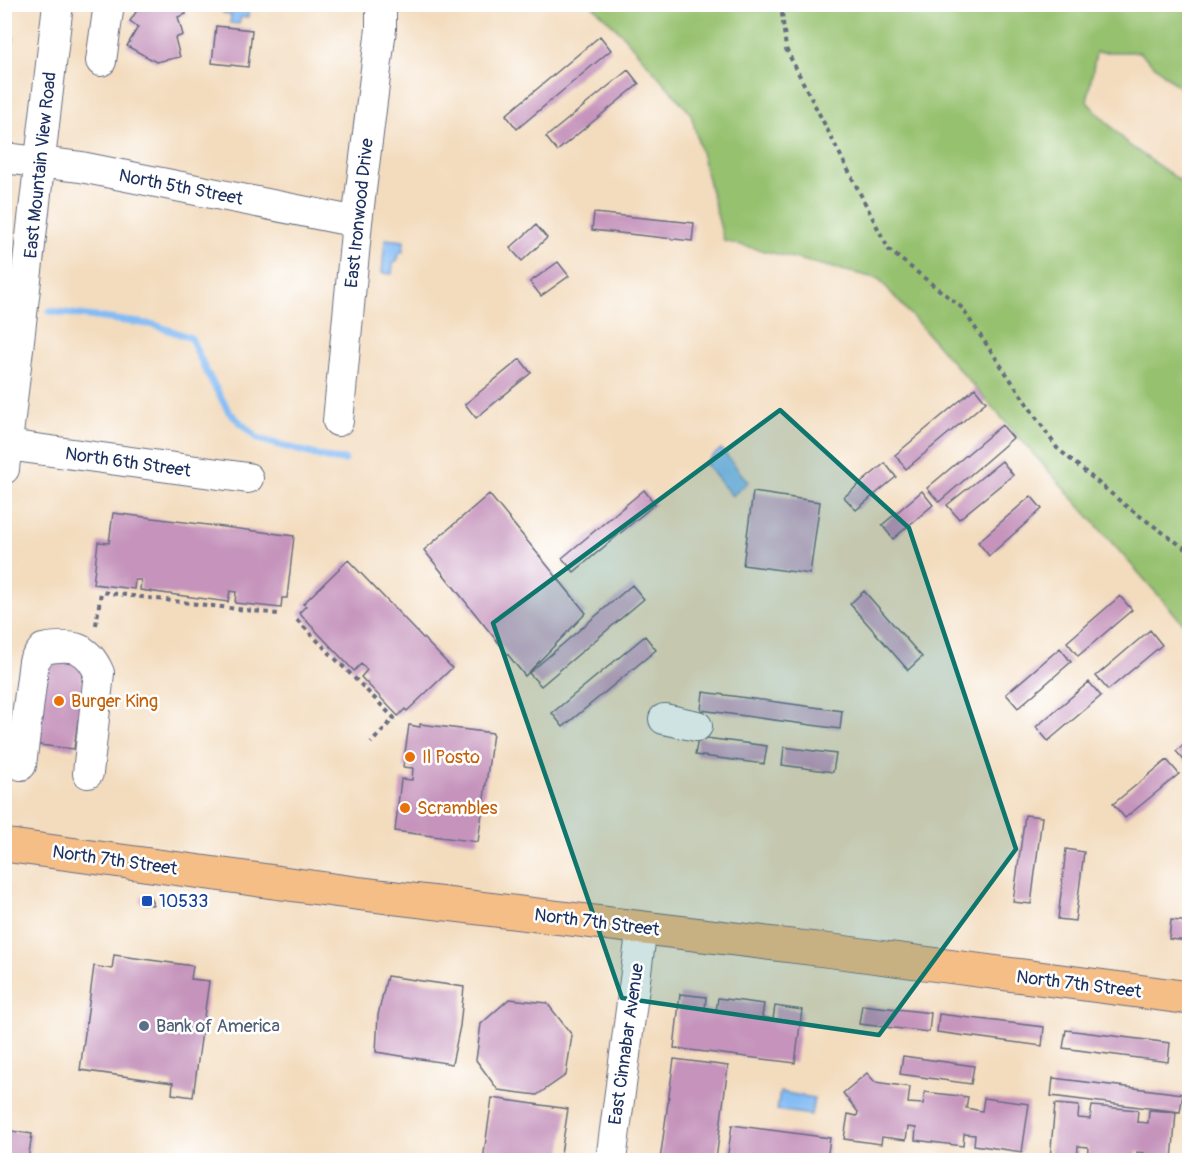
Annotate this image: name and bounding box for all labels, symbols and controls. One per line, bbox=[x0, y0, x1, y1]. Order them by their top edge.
street label: East Mountain View Road bbox=[19, 71, 62, 260]
street label: East Ironwood Drive bbox=[340, 137, 379, 289]
street label: North 5th Street bbox=[117, 164, 246, 211]
street label: North 6th Street bbox=[64, 442, 193, 483]
place label: Burger King bbox=[71, 690, 158, 713]
marker: Burger King bbox=[52, 694, 66, 708]
place label: Il Posto bbox=[422, 746, 480, 769]
marker: Il Posto bbox=[403, 750, 417, 764]
place label: Scrambles bbox=[417, 797, 497, 820]
marker: Scrambles bbox=[398, 801, 412, 815]
street label: North 7th Street bbox=[51, 840, 180, 881]
place label: 10533 bbox=[159, 890, 208, 913]
marker: 10533 bbox=[140, 894, 154, 908]
street label: North 7th Street bbox=[533, 903, 662, 942]
street label: East Cinnabar Avenue bbox=[604, 962, 649, 1126]
street label: North 7th Street bbox=[1015, 965, 1144, 1004]
place label: Bank of America bbox=[156, 1015, 280, 1038]
marker: Bank of America bbox=[137, 1019, 151, 1033]

